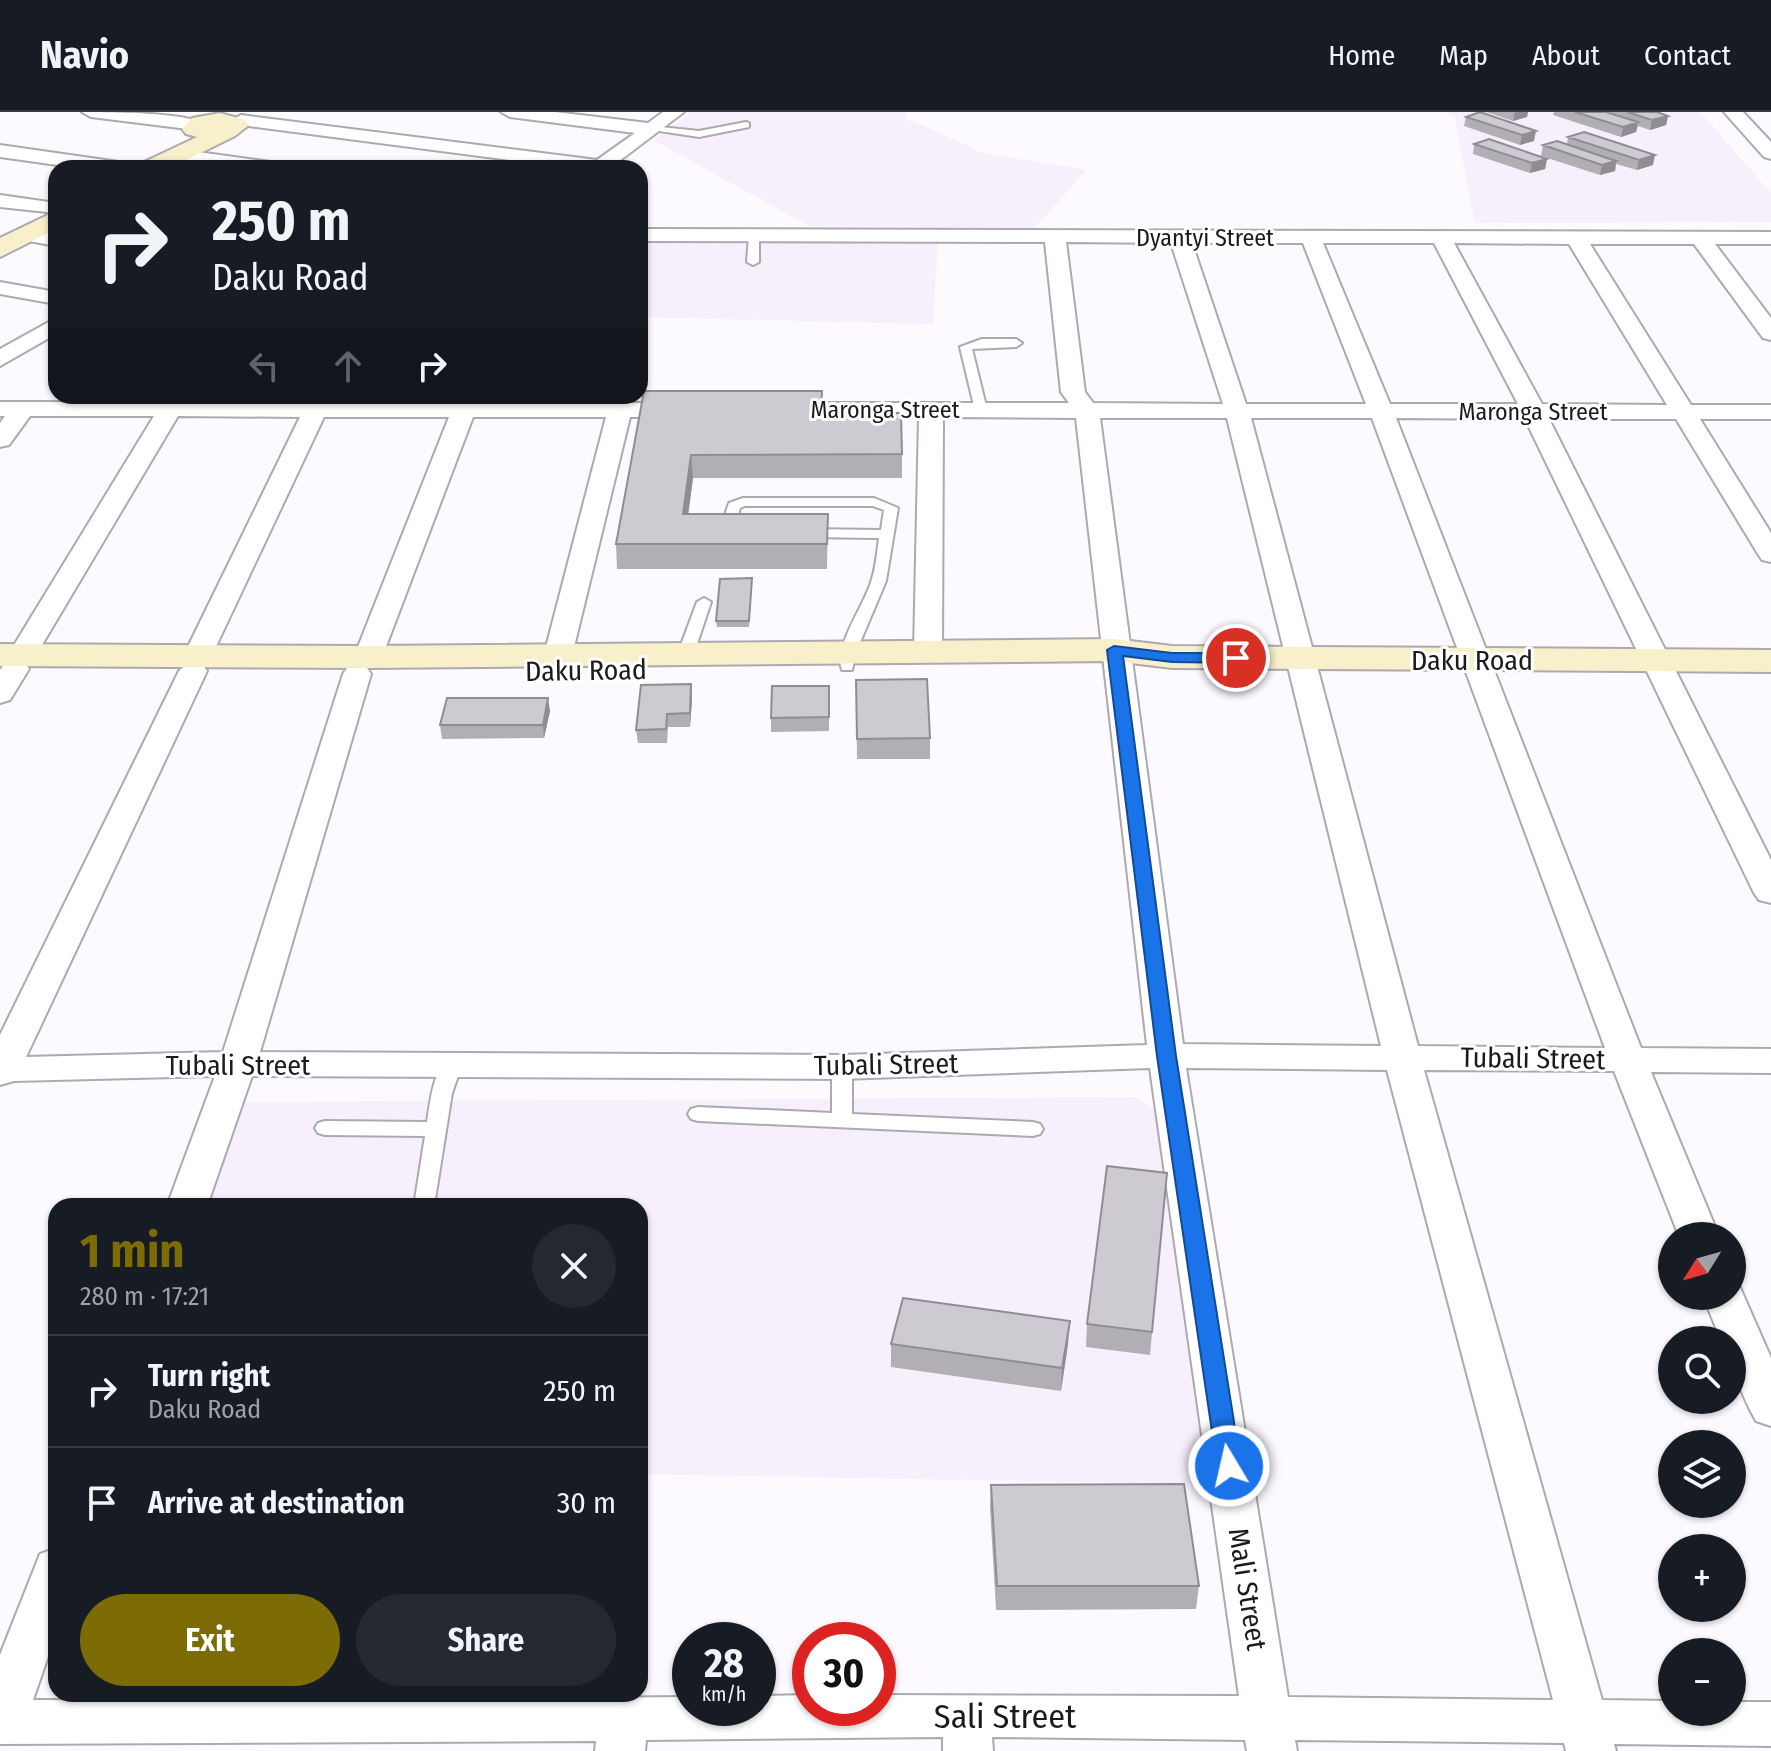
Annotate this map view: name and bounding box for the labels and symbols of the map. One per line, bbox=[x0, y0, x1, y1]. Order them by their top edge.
street label: Dyantyi Street bbox=[1136, 224, 1274, 252]
street label: Maronga Street bbox=[810, 396, 960, 424]
street label: Maronga Street bbox=[1458, 398, 1608, 426]
pin bbox=[1202, 624, 1270, 692]
street label: Daku Road bbox=[1411, 644, 1533, 677]
street label: Daku Road bbox=[525, 653, 647, 688]
street label: Tubali Street bbox=[1460, 1041, 1606, 1076]
street label: Tubali Street bbox=[814, 1047, 959, 1082]
street label: Tubali Street bbox=[166, 1049, 311, 1082]
north arrow bbox=[1658, 1222, 1746, 1310]
position arrow bbox=[1187, 1424, 1271, 1508]
street label: Mali Street bbox=[1222, 1526, 1274, 1653]
speed limit sign: 30 bbox=[792, 1622, 896, 1726]
street label: Sali Street bbox=[934, 1696, 1077, 1737]

